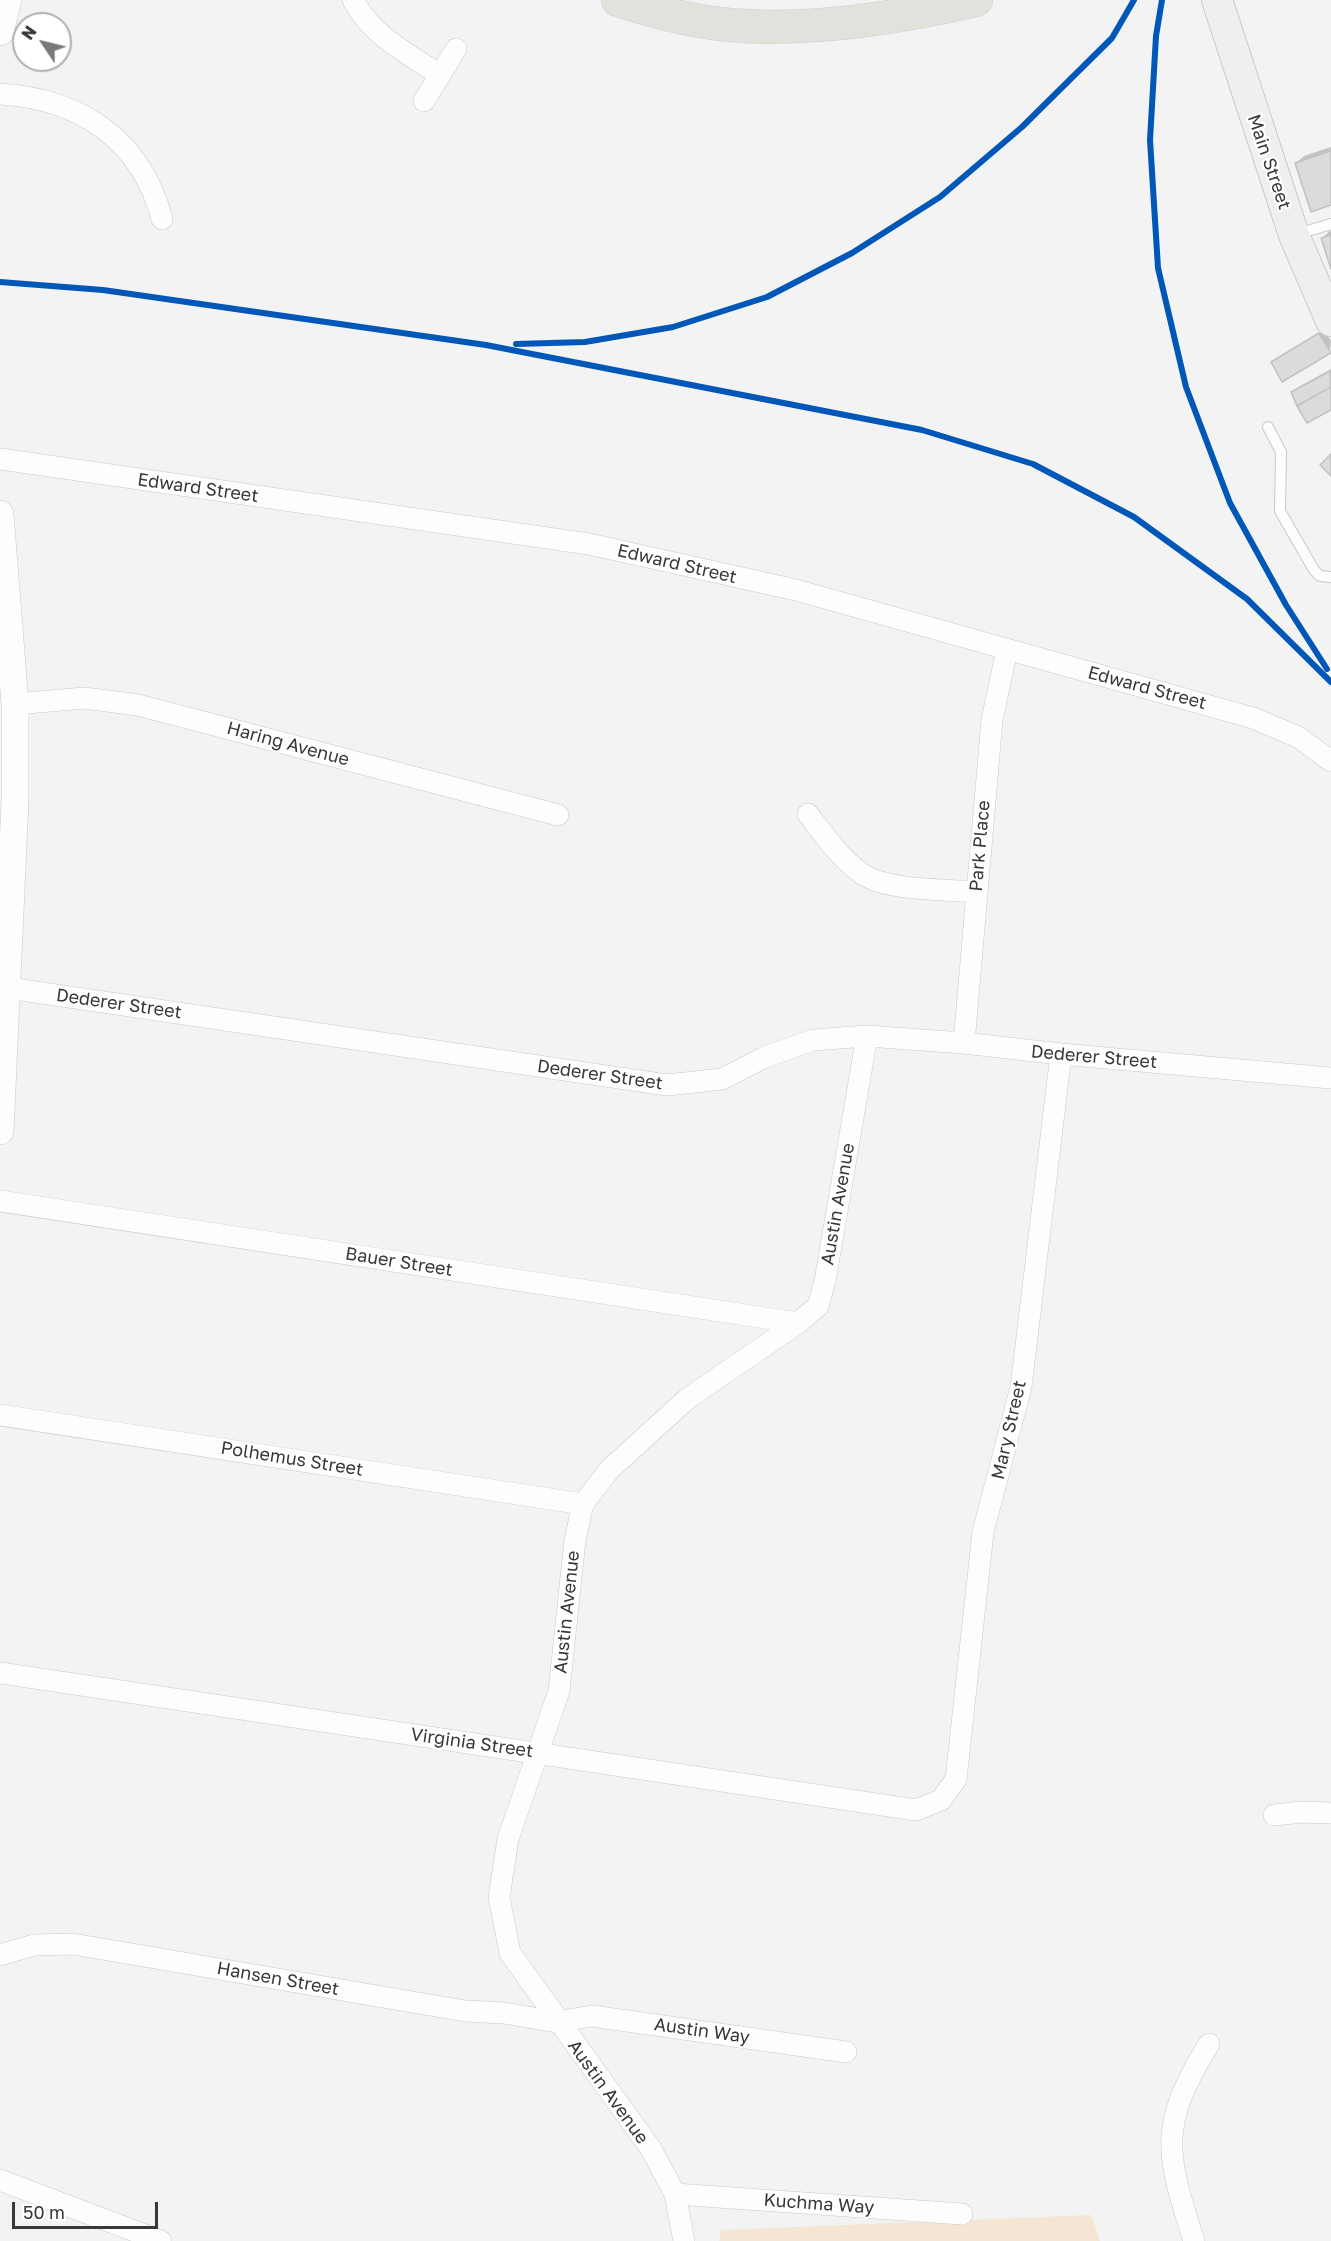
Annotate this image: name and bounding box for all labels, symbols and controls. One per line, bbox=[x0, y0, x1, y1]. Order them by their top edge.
north arrow bbox=[12, 12, 72, 72]
text: N bbox=[17, 22, 41, 44]
street label: Main Street bbox=[1243, 112, 1295, 212]
street label: Edward Street bbox=[136, 469, 260, 507]
street label: Edward Street bbox=[615, 540, 739, 588]
street label: Edward Street bbox=[1085, 662, 1209, 714]
street label: Haring Avenue bbox=[224, 717, 352, 771]
street label: Park Place bbox=[965, 800, 995, 892]
street label: Dederer Street bbox=[55, 984, 183, 1024]
street label: Dederer Street bbox=[1030, 1041, 1158, 1073]
street label: Dederer Street bbox=[536, 1055, 664, 1095]
street label: Austin Avenue bbox=[817, 1141, 859, 1267]
street label: Bauer Street bbox=[344, 1243, 454, 1281]
street label: Mary Street bbox=[987, 1378, 1031, 1482]
street label: Polhemus Street bbox=[219, 1437, 365, 1481]
street label: Austin Avenue bbox=[550, 1550, 584, 1674]
street label: Virginia Street bbox=[409, 1724, 535, 1762]
street label: Hansen Street bbox=[215, 1958, 341, 2000]
street label: Austin Way bbox=[653, 2014, 751, 2048]
street label: Austin Avenue bbox=[563, 2036, 653, 2148]
street label: Kuchma Way bbox=[763, 2189, 875, 2219]
scale bar bbox=[15, 2190, 160, 2228]
text: 50 m bbox=[23, 2201, 65, 2223]

